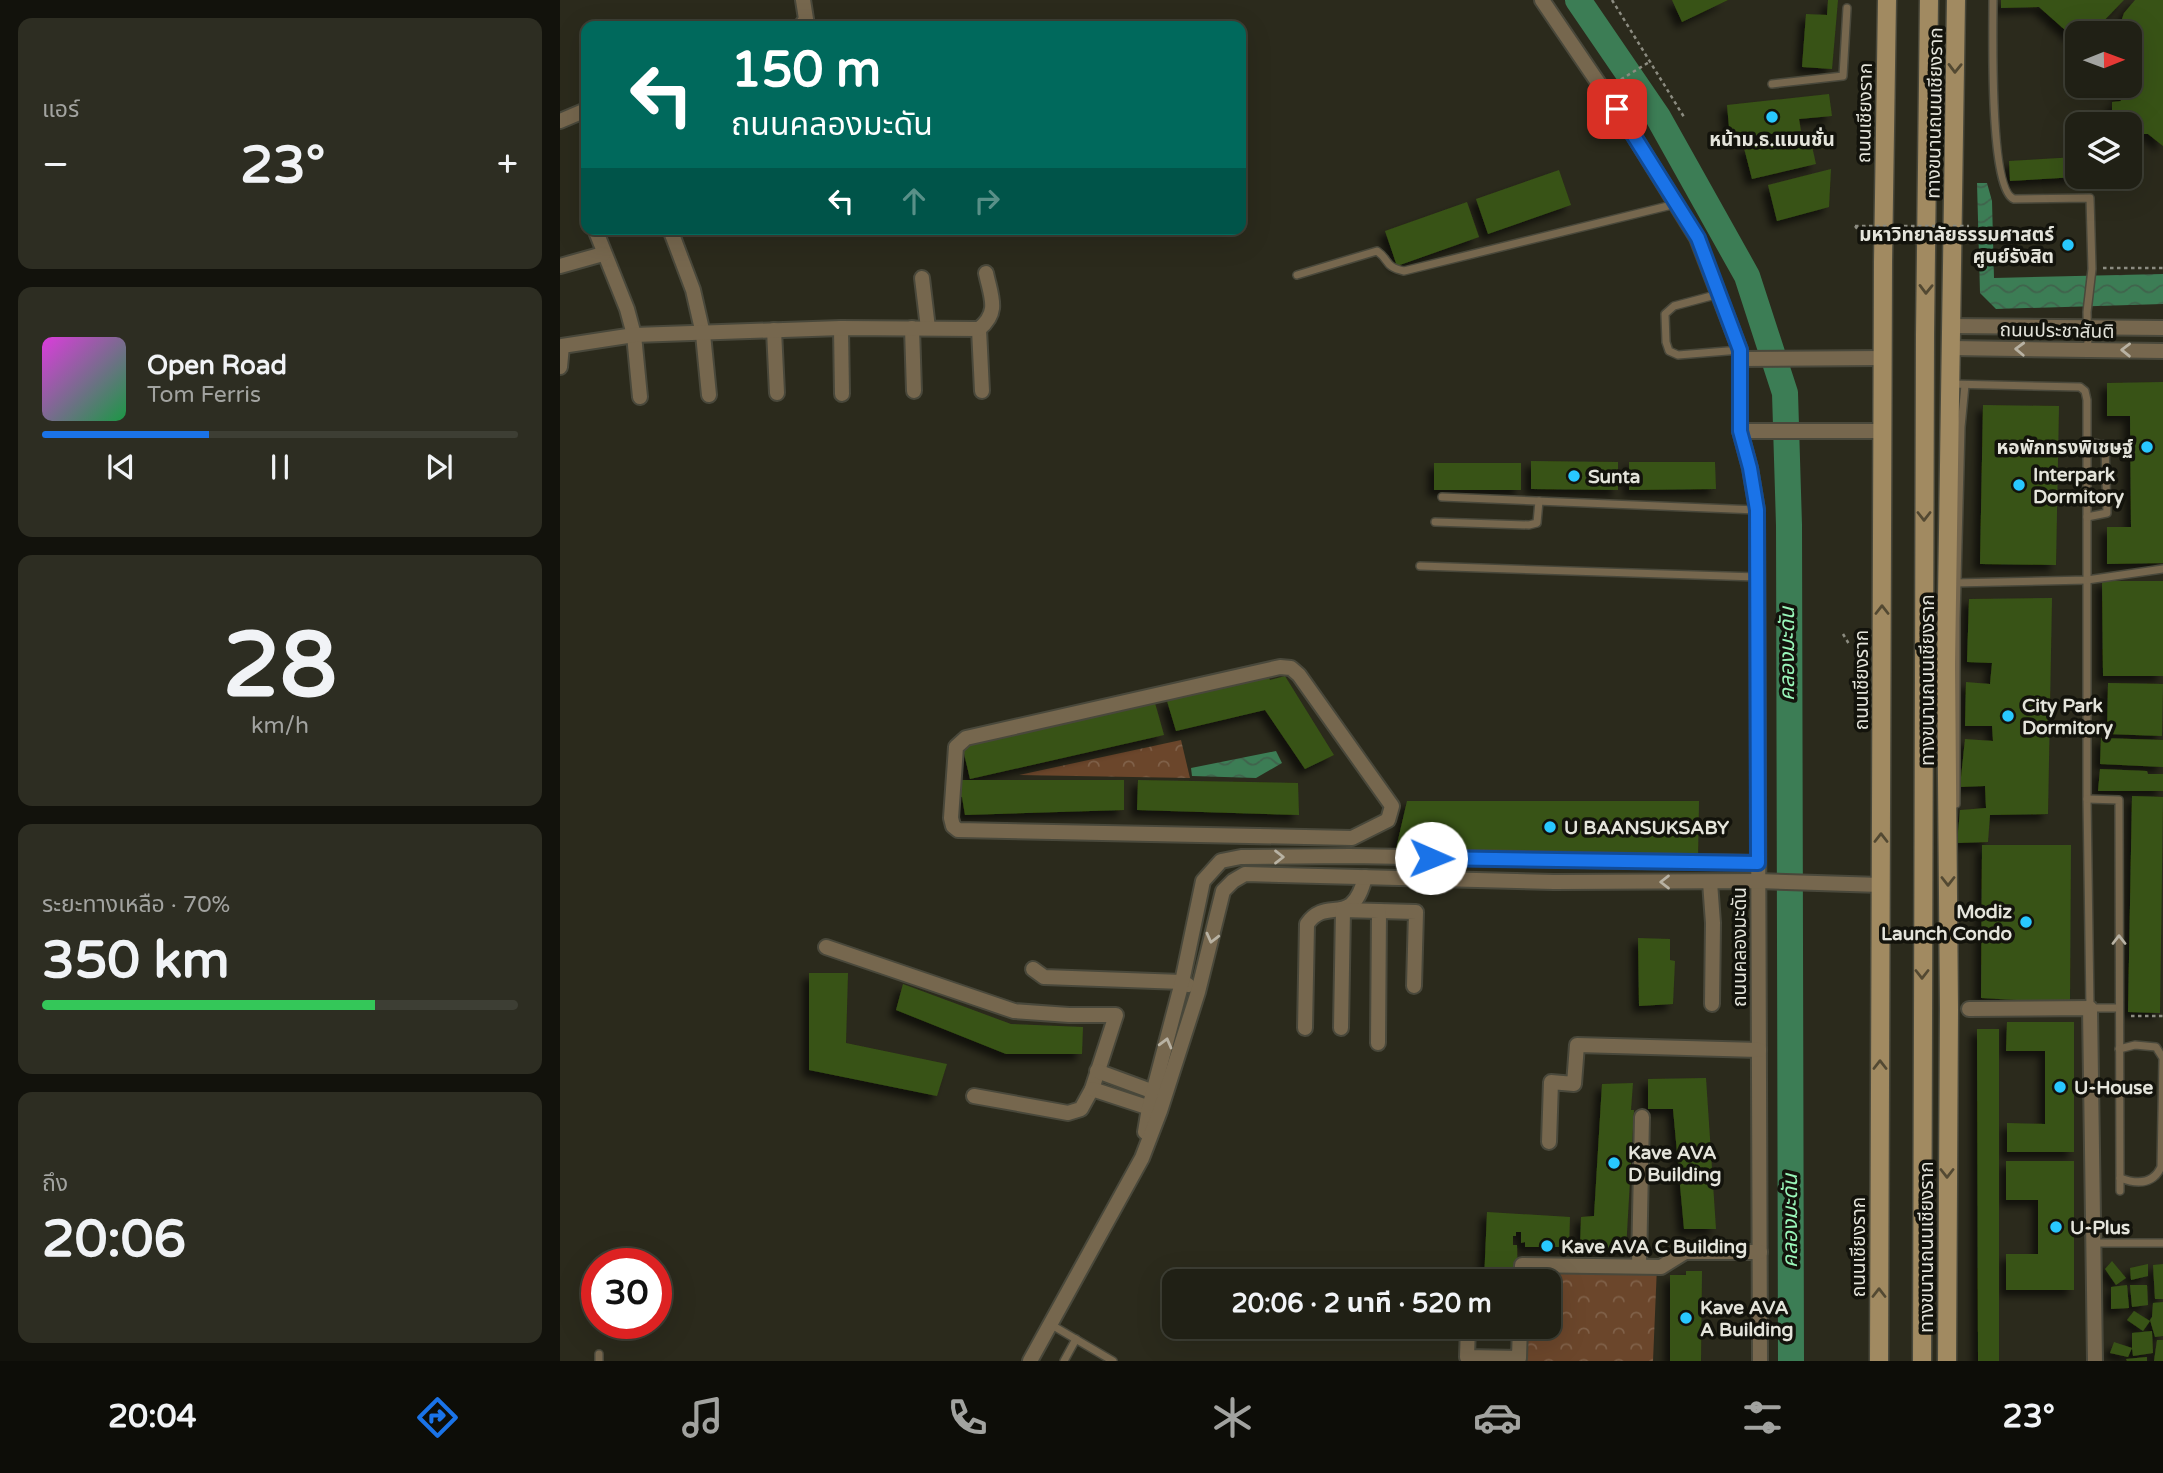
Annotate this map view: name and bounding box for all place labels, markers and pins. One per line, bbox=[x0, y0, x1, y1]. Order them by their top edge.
pin bbox=[1587, 79, 1647, 139]
marker: หน้าม.ธ.แมนชั่น bbox=[1764, 109, 1780, 125]
place label: หน้าม.ธ.แมนชั่น bbox=[1709, 127, 1835, 151]
place label: มหาวิทยาลัยธรรมศาสตร์ ศูนย์รังสิต bbox=[1859, 224, 2054, 268]
marker: มหาวิทยาลัยธรรมศาสตร์ ศูนย์รังสิต bbox=[2060, 237, 2076, 253]
place label: หอพักทรงพิเชษฐ์ bbox=[1997, 437, 2133, 459]
marker: หอพักทรงพิเชษฐ์ bbox=[2139, 439, 2155, 455]
place label: Interpark Dormitory bbox=[2033, 464, 2125, 509]
place label: Sunta bbox=[1588, 466, 1640, 488]
marker: Sunta bbox=[1566, 468, 1582, 484]
marker: Interpark Dormitory bbox=[2011, 477, 2027, 493]
place label: City Park Dormitory bbox=[2022, 695, 2114, 740]
marker: City Park Dormitory bbox=[2000, 708, 2016, 724]
place label: U BAANSUKSABY bbox=[1564, 817, 1730, 839]
marker: U BAANSUKSABY bbox=[1542, 819, 1558, 835]
place label: Modiz Launch Condo bbox=[1881, 901, 2013, 945]
marker: Modiz Launch Condo bbox=[2018, 914, 2034, 930]
place label: U-House bbox=[2074, 1077, 2153, 1099]
marker: U-House bbox=[2052, 1079, 2068, 1095]
place label: Kave AVA D Building bbox=[1628, 1142, 1722, 1187]
marker: Kave AVA D Building bbox=[1606, 1155, 1622, 1171]
place label: U-Plus bbox=[2070, 1217, 2130, 1239]
marker: U-Plus bbox=[2048, 1219, 2064, 1235]
place label: Kave AVA C Building bbox=[1561, 1236, 1747, 1259]
marker: Kave AVA C Building bbox=[1539, 1238, 1555, 1254]
place label: Kave AVA A Building bbox=[1700, 1297, 1793, 1342]
marker: Kave AVA A Building bbox=[1678, 1310, 1694, 1326]

